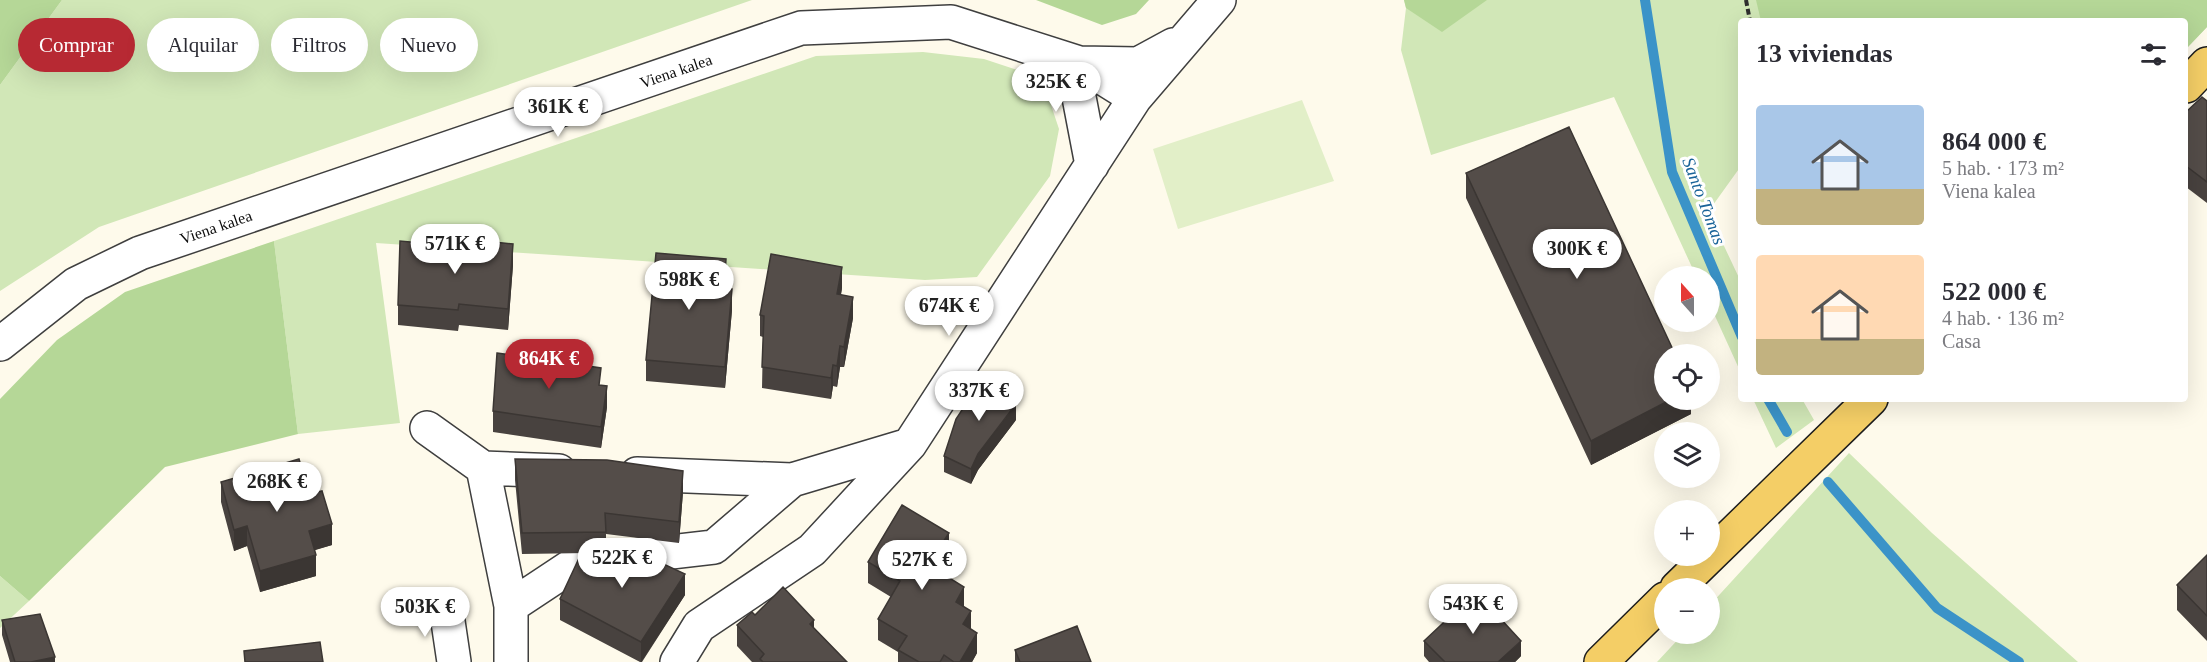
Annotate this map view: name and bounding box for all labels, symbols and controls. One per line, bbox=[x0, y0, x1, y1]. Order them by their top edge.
chip: Comprar bbox=[18, 18, 135, 72]
chip: Alquilar bbox=[147, 18, 259, 72]
chip: Filtros bbox=[271, 18, 368, 72]
chip: Nuevo bbox=[380, 18, 478, 72]
icon: filters bbox=[2137, 38, 2170, 71]
text: 13 viviendas bbox=[1756, 39, 1893, 68]
street label: Viena kalea bbox=[638, 51, 714, 91]
pin: 325K € bbox=[1007, 62, 1105, 113]
text: 325K € bbox=[1026, 70, 1086, 92]
pin: 361K € bbox=[509, 87, 607, 138]
text: 361K € bbox=[528, 95, 588, 117]
text: 864 000 € bbox=[1942, 127, 2046, 156]
icon: home bbox=[1804, 129, 1876, 201]
water label: Santo Tomas bbox=[1678, 155, 1730, 247]
text: 5 hab. · 173 m² bbox=[1942, 157, 2064, 179]
text: Viena kalea bbox=[1942, 180, 2036, 202]
street label: Viena kalea bbox=[178, 207, 254, 247]
pin: 571K € bbox=[406, 224, 504, 275]
pin: 300K € bbox=[1528, 229, 1626, 280]
text: 571K € bbox=[425, 232, 485, 254]
text: 300K € bbox=[1547, 237, 1607, 259]
pin: 598K € bbox=[640, 260, 738, 311]
north arrow bbox=[1654, 266, 1720, 332]
map controls bbox=[1654, 266, 1720, 644]
text: 598K € bbox=[659, 268, 719, 290]
text: 522 000 € bbox=[1942, 277, 2046, 306]
icon: home bbox=[1804, 279, 1876, 351]
pin: 674K € bbox=[900, 286, 998, 337]
text: 674K € bbox=[919, 294, 979, 316]
text: 4 hab. · 136 m² bbox=[1942, 307, 2064, 329]
text: Casa bbox=[1942, 330, 1981, 352]
pin: 864K € bbox=[500, 339, 598, 390]
button: locate bbox=[1654, 344, 1720, 410]
text: 864K € bbox=[519, 347, 579, 369]
pin: 337K € bbox=[930, 371, 1028, 422]
text: 337K € bbox=[949, 379, 1009, 401]
button: layers bbox=[1654, 422, 1720, 488]
pin: 268K € bbox=[228, 462, 326, 513]
text: 268K € bbox=[247, 470, 307, 492]
button: + bbox=[1654, 500, 1720, 566]
pin: 522K € bbox=[573, 538, 671, 589]
pin: 527K € bbox=[873, 540, 971, 591]
text: 522K € bbox=[592, 546, 652, 568]
text: 527K € bbox=[892, 548, 952, 570]
button: − bbox=[1654, 578, 1720, 644]
pin: 543K € bbox=[1424, 584, 1522, 635]
pin: 503K € bbox=[376, 587, 474, 638]
text: 543K € bbox=[1443, 592, 1503, 614]
text: 503K € bbox=[395, 595, 455, 617]

